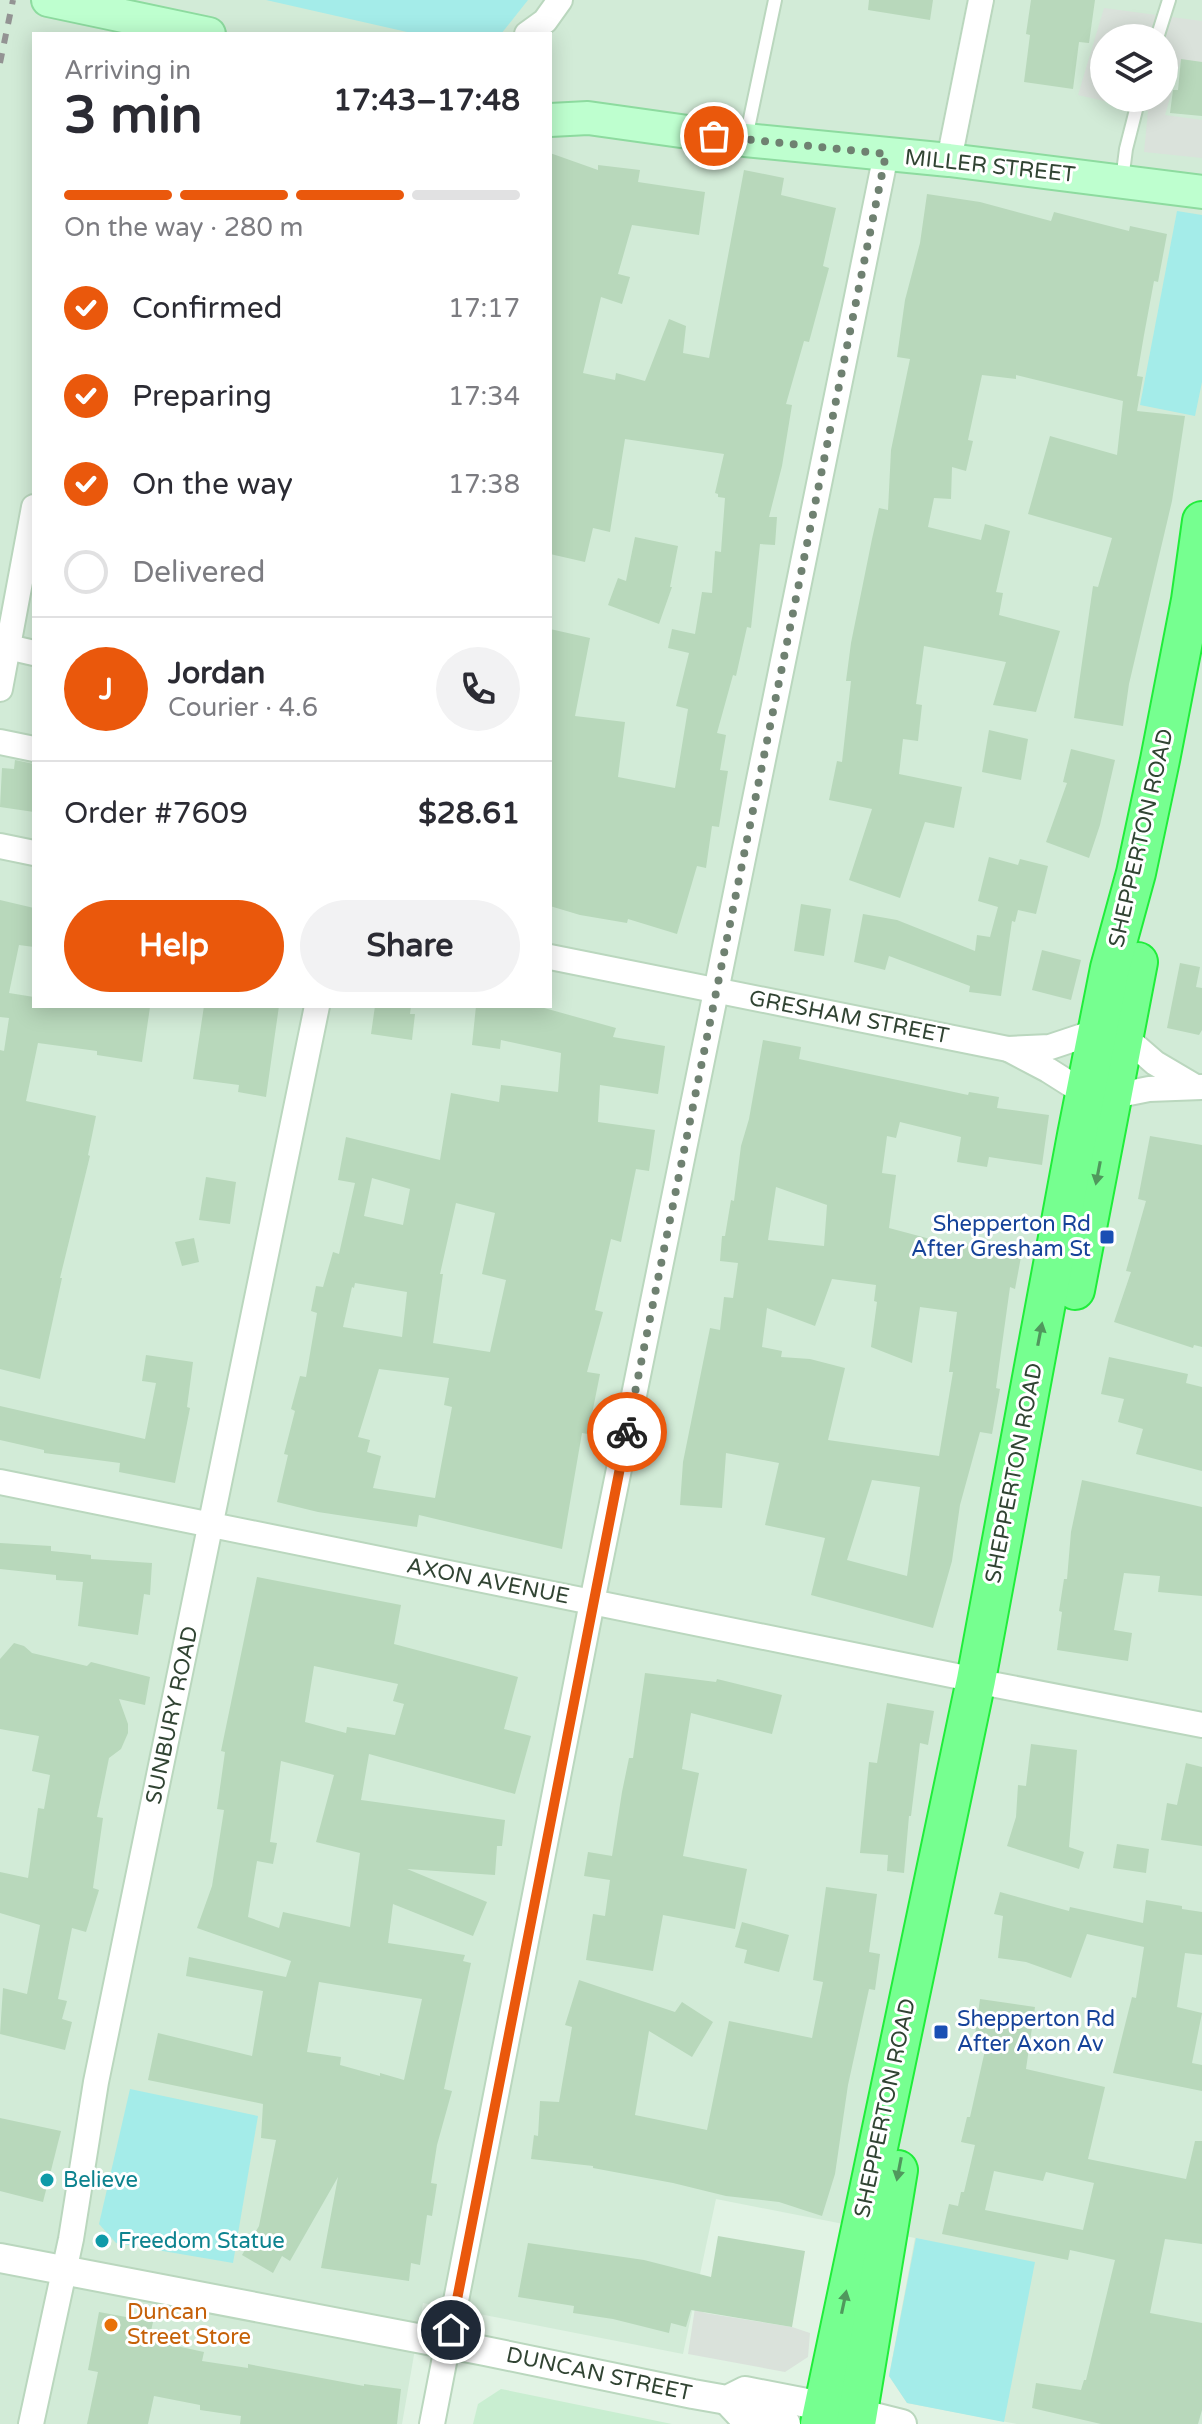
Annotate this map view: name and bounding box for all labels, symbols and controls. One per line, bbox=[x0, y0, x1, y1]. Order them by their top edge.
map controls bbox=[1090, 24, 1178, 112]
button: layers bbox=[1090, 24, 1178, 112]
text: Arriving in bbox=[64, 55, 191, 86]
text: 17:43–17:48 bbox=[333, 82, 520, 119]
text: 3 min bbox=[64, 84, 203, 147]
pin bbox=[680, 102, 748, 170]
icon: bag bbox=[692, 114, 736, 158]
street label: MILLER STREET bbox=[903, 144, 1077, 188]
text: On the way · 280 m bbox=[64, 212, 303, 243]
icon: check bbox=[64, 286, 108, 330]
text: Confirmed bbox=[132, 290, 283, 327]
text: 17:17 bbox=[448, 293, 520, 324]
icon: check bbox=[64, 374, 108, 418]
text: Preparing bbox=[132, 378, 272, 415]
text: 17:34 bbox=[448, 381, 520, 412]
icon: check bbox=[64, 462, 108, 506]
text: On the way bbox=[132, 466, 293, 503]
text: 17:38 bbox=[448, 469, 520, 500]
text: Delivered bbox=[132, 554, 266, 591]
button: phone bbox=[436, 647, 520, 731]
text: Jordan bbox=[168, 655, 265, 692]
text: J bbox=[99, 671, 113, 708]
text: Courier · 4.6 bbox=[168, 692, 318, 723]
street label: SHEPPERTON ROAD bbox=[1103, 726, 1179, 950]
text: Order #7609 bbox=[64, 795, 248, 832]
text: $28.61 bbox=[418, 795, 520, 832]
button: Help bbox=[64, 900, 284, 992]
button: Share bbox=[300, 900, 520, 992]
street label: GRESHAM STREET bbox=[747, 985, 952, 1049]
one-way arrow bbox=[1092, 1160, 1104, 1185]
place label: Shepperton Rd After Gresham St bbox=[911, 1211, 1091, 1262]
marker: Shepperton Rd After Gresham St bbox=[1098, 1228, 1116, 1246]
one-way arrow bbox=[1035, 1321, 1047, 1346]
street label: SHEPPERTON ROAD bbox=[980, 1361, 1048, 1585]
courier bbox=[587, 1392, 667, 1472]
icon: bike bbox=[605, 1410, 649, 1454]
street label: AXON AVENUE bbox=[404, 1552, 572, 1610]
street label: SUNBURY ROAD bbox=[140, 1624, 204, 1806]
street label: SHEPPERTON ROAD bbox=[849, 1996, 921, 2220]
place label: Shepperton Rd After Axon Av bbox=[957, 2006, 1115, 2057]
marker: Shepperton Rd After Axon Av bbox=[932, 2023, 950, 2041]
one-way arrow bbox=[892, 2156, 904, 2181]
place label: Believe bbox=[63, 2167, 138, 2193]
marker: Believe bbox=[38, 2171, 56, 2189]
place label: Freedom Statue bbox=[118, 2228, 285, 2254]
marker: Freedom Statue bbox=[93, 2232, 111, 2250]
one-way arrow bbox=[838, 2290, 851, 2315]
pin bbox=[417, 2296, 485, 2364]
place label: Duncan Street Store bbox=[127, 2299, 251, 2350]
icon: home bbox=[429, 2308, 473, 2352]
marker: Duncan Street Store bbox=[102, 2316, 120, 2334]
street label: DUNCAN STREET bbox=[504, 2342, 695, 2407]

